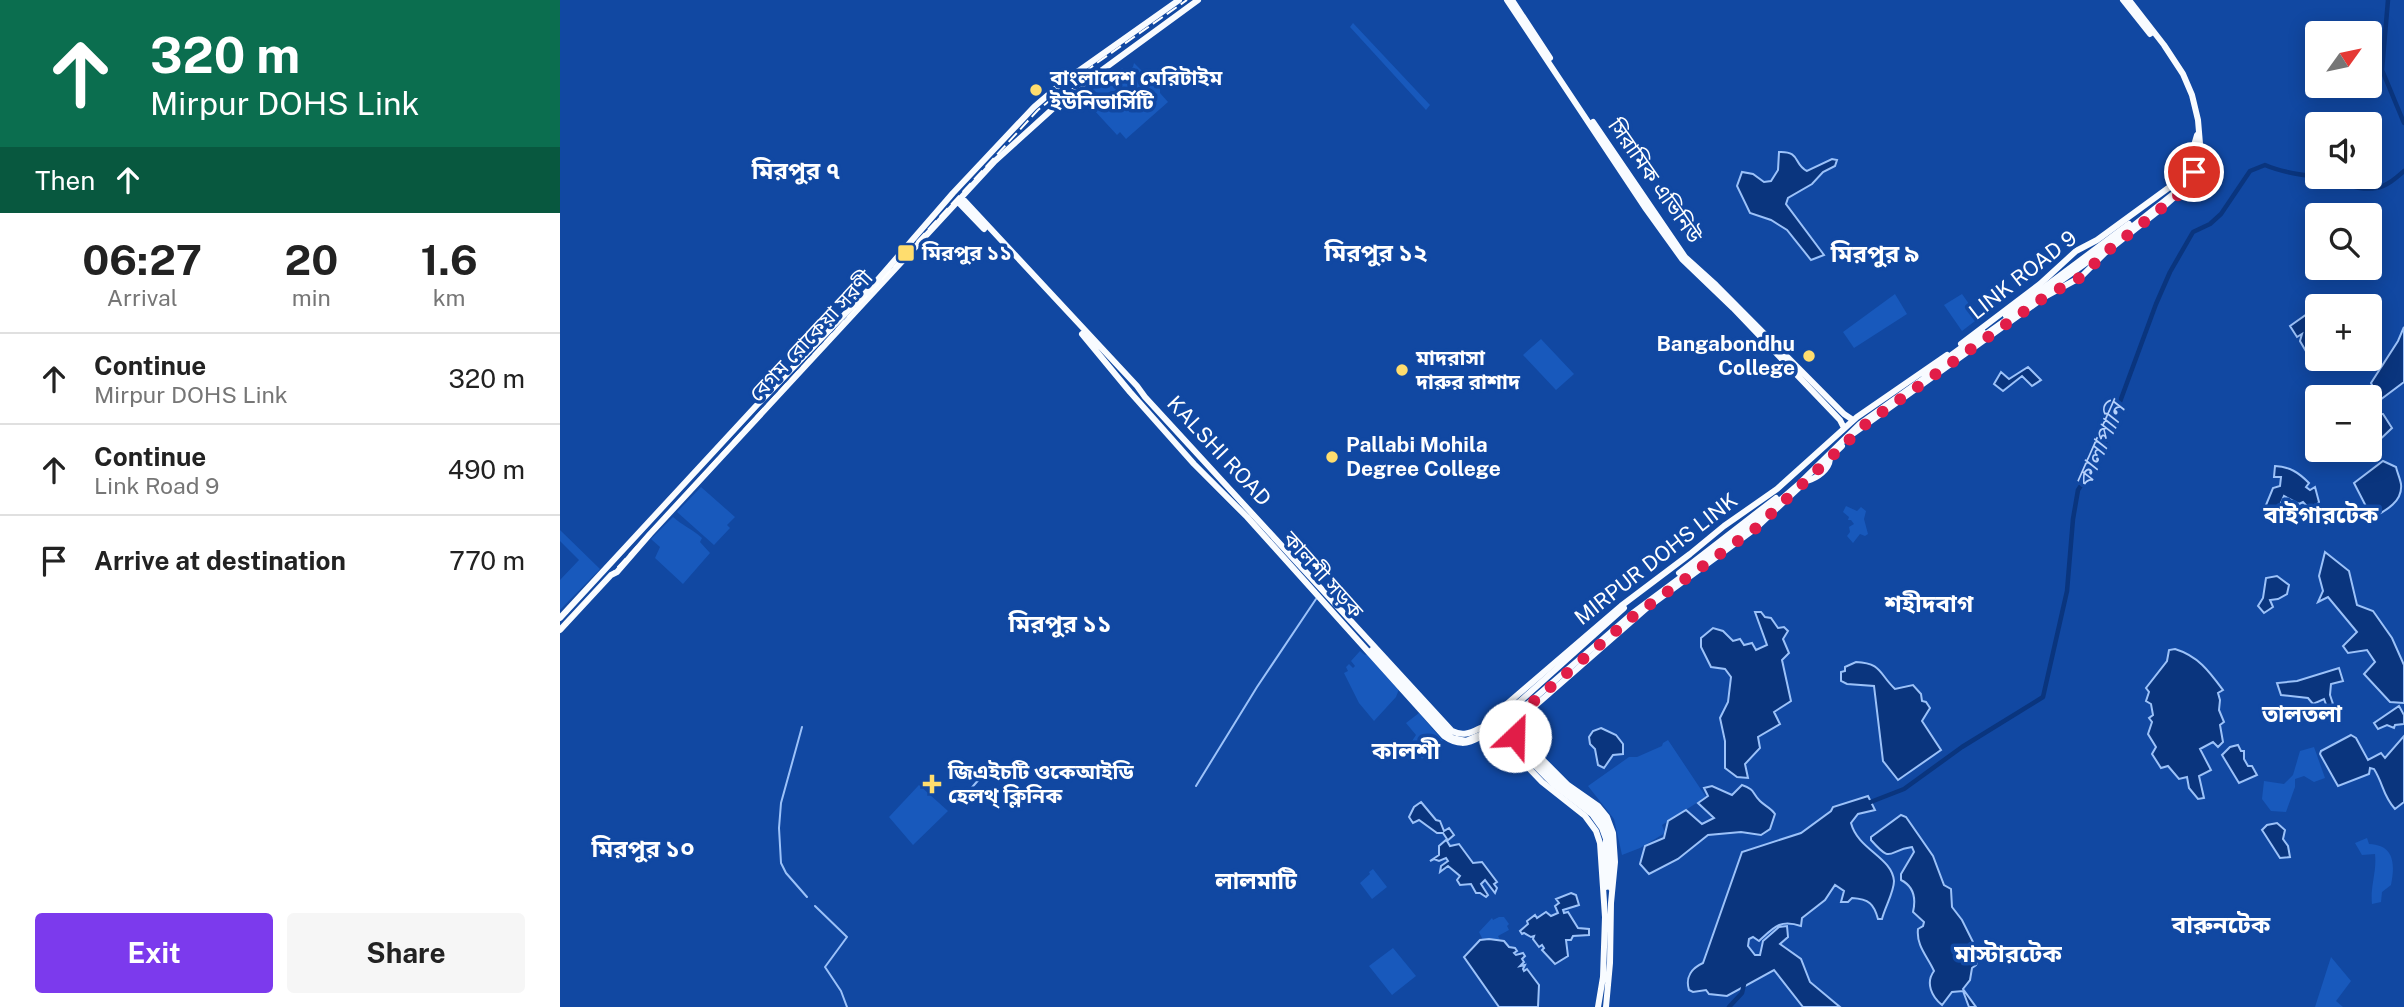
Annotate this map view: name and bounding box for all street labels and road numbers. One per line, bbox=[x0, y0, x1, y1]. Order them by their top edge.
street label: সিরামিক এভিনিউ bbox=[1603, 113, 1708, 249]
street label: LINK ROAD 9 bbox=[1964, 225, 2081, 324]
street label: বেগম রোকেয়া সরণী bbox=[744, 265, 878, 406]
street label: KALSHI ROAD bbox=[1162, 390, 1277, 511]
street label: MIRPUR DOHS LINK bbox=[1569, 487, 1742, 630]
street label: কালশী সড়ক bbox=[1277, 525, 1369, 624]

